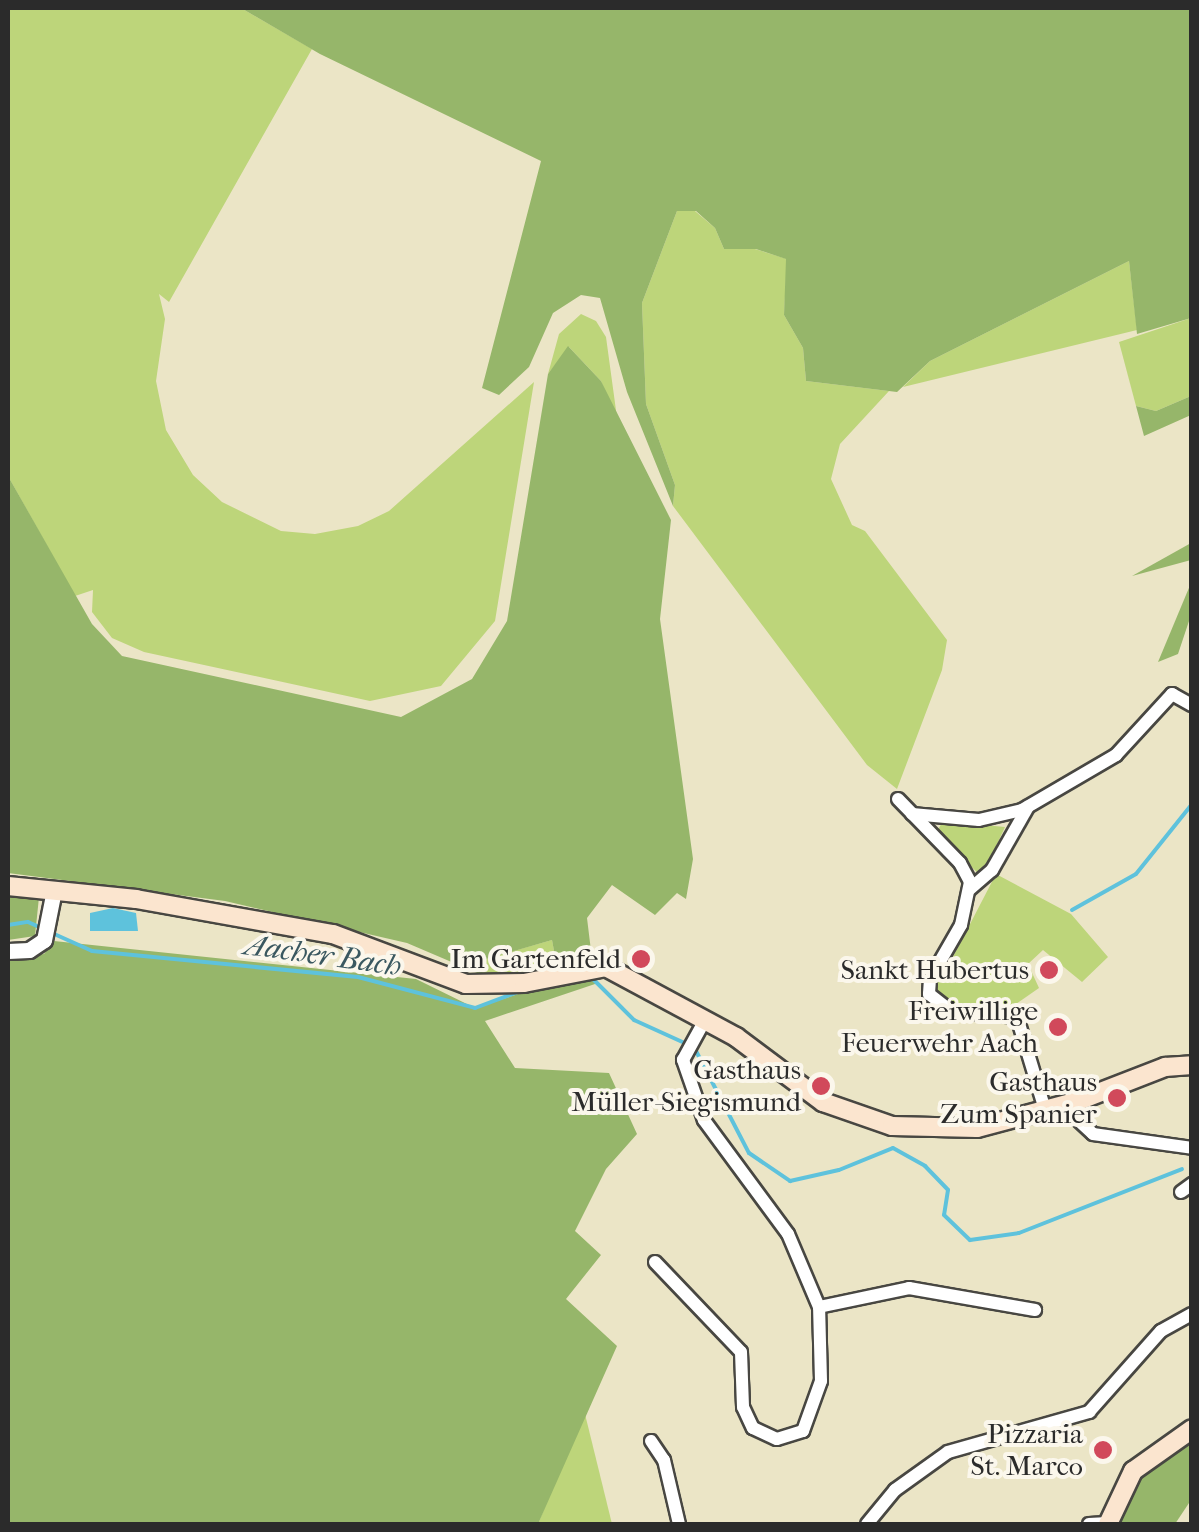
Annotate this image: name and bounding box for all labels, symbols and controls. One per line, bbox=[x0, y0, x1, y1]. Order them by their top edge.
water label: Aacher Bach bbox=[243, 927, 403, 985]
place label: Im Gartenfeld bbox=[451, 942, 621, 976]
marker: Im Gartenfeld bbox=[630, 948, 652, 970]
place label: Sankt Hubertus bbox=[841, 953, 1029, 987]
marker: Sankt Hubertus bbox=[1038, 959, 1060, 981]
place label: Freiwillige Feuerwehr Aach bbox=[841, 994, 1038, 1060]
marker: Freiwillige Feuerwehr Aach bbox=[1047, 1016, 1069, 1038]
place label: Gasthaus Müller-Siegismund bbox=[571, 1053, 801, 1119]
place label: Gasthaus Zum Spanier bbox=[940, 1065, 1097, 1131]
marker: Gasthaus Müller-Siegismund bbox=[810, 1075, 832, 1097]
marker: Gasthaus Zum Spanier bbox=[1106, 1087, 1128, 1109]
place label: Pizzaria St. Marco bbox=[970, 1417, 1083, 1483]
marker: Pizzaria St. Marco bbox=[1092, 1439, 1114, 1461]

